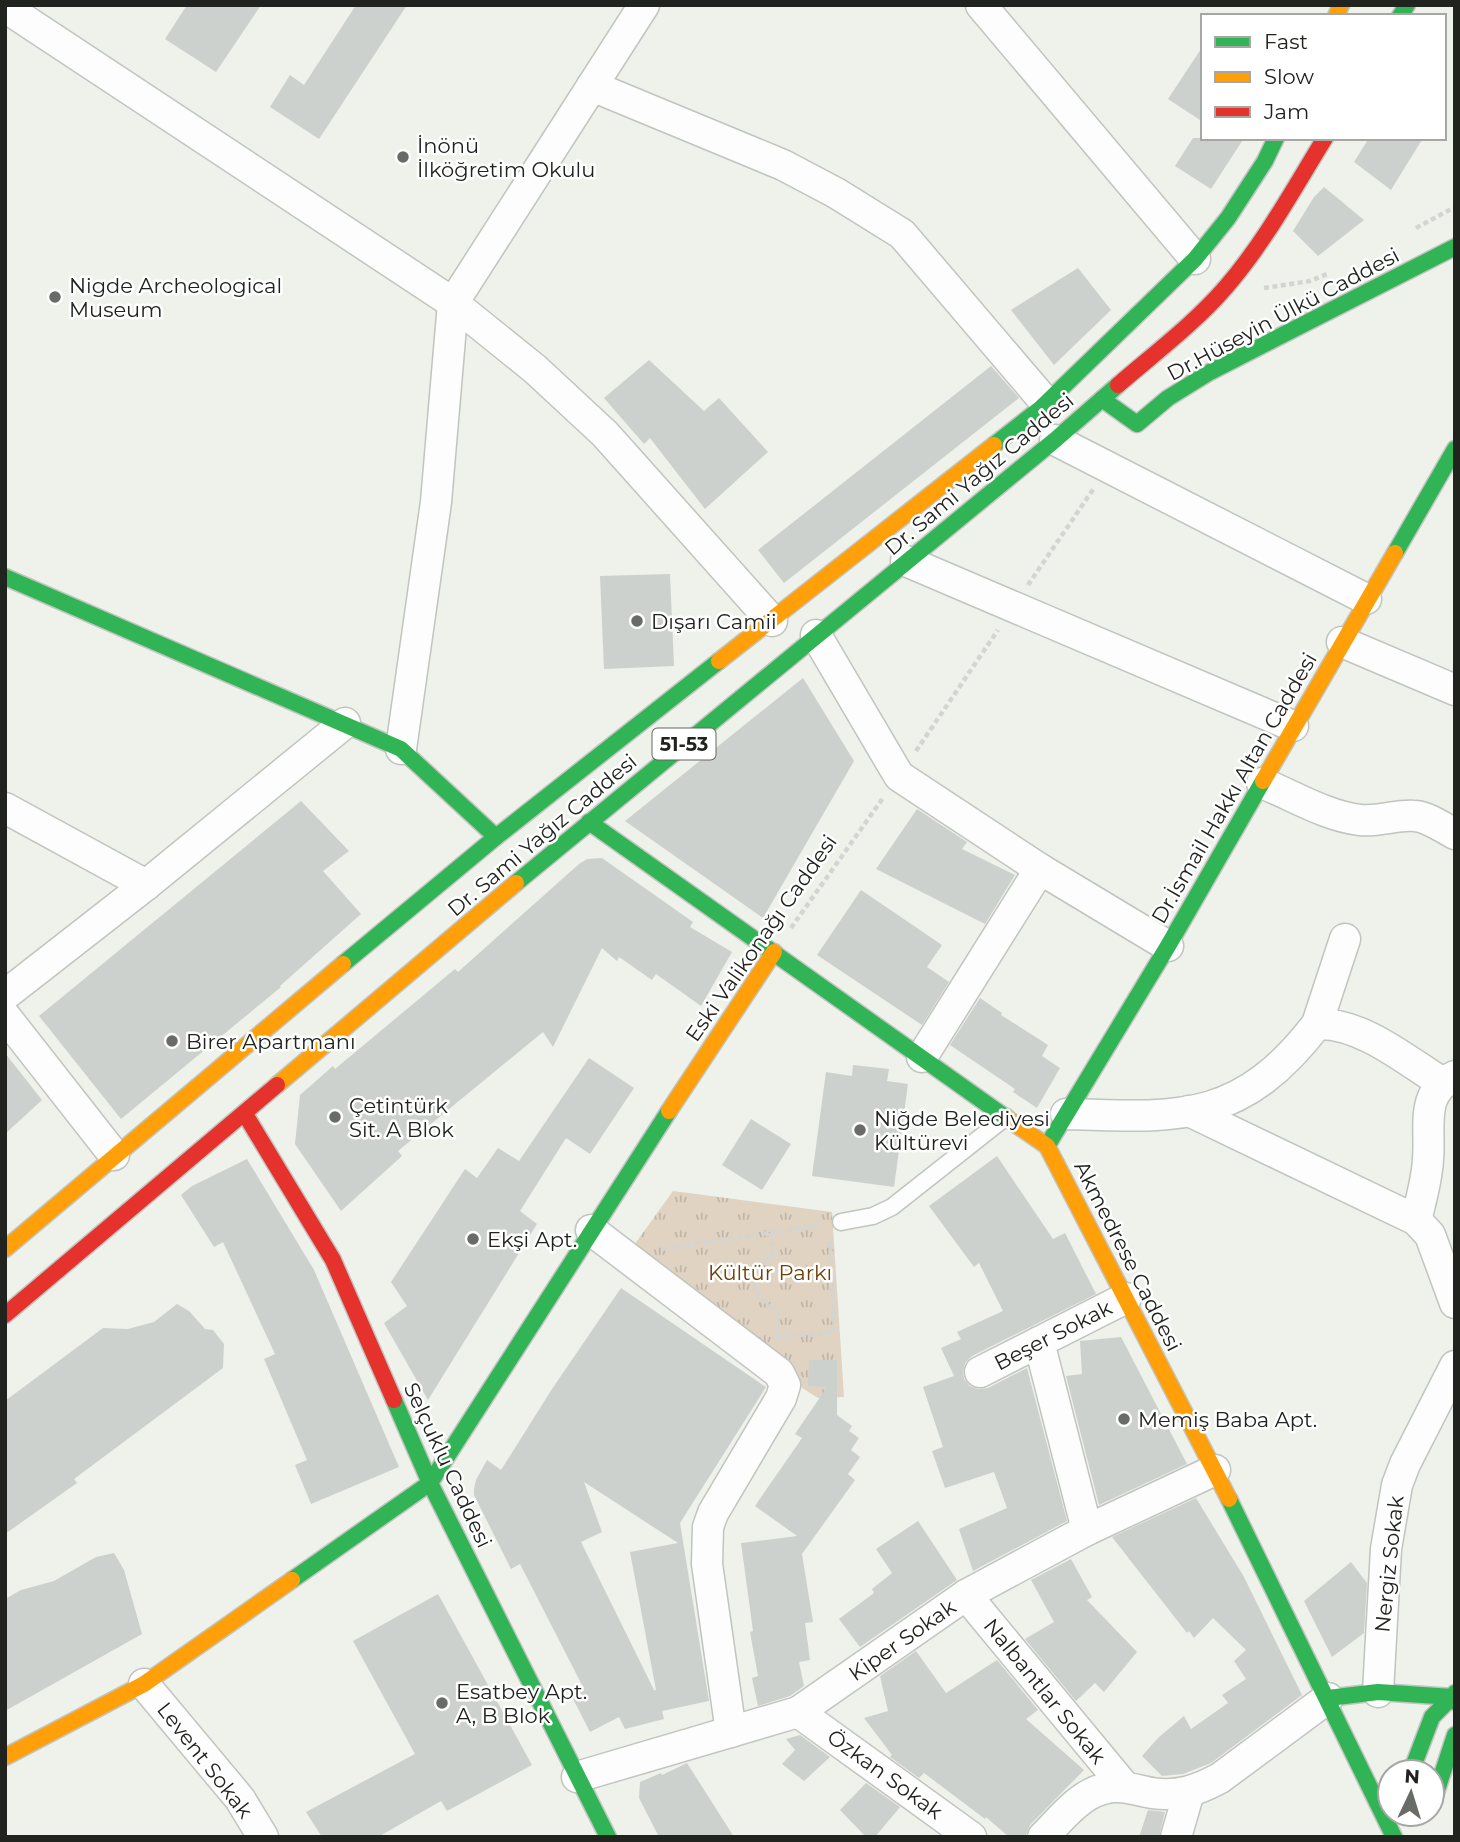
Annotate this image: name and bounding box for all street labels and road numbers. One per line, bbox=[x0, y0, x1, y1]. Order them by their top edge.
street label: Dr.Hüseyin Ülkü Caddesi bbox=[1163, 242, 1403, 386]
street label: Dr. Sami Yağız Caddesi bbox=[879, 388, 1079, 560]
street label: Dr.İsmail Hakkı Altan Caddesi bbox=[1146, 648, 1322, 928]
road number: 51-53 bbox=[652, 729, 716, 760]
street label: Dr. Sami Yağız Caddesi bbox=[442, 749, 642, 921]
street label: Eski Valikonağı Caddesi bbox=[680, 830, 842, 1046]
street label: Akmedrese Caddesi bbox=[1069, 1157, 1187, 1355]
street label: Beşer Sokak bbox=[990, 1294, 1116, 1375]
street label: Selçuklu Caddesi bbox=[399, 1379, 497, 1551]
street label: Nergiz Sokak bbox=[1369, 1494, 1409, 1634]
street label: Kiper Sokak bbox=[844, 1594, 961, 1686]
street label: Nalbantlar Sokak bbox=[979, 1613, 1112, 1769]
street label: Levent Sokak bbox=[152, 1697, 258, 1823]
street label: Özkan Sokak bbox=[823, 1724, 948, 1824]

